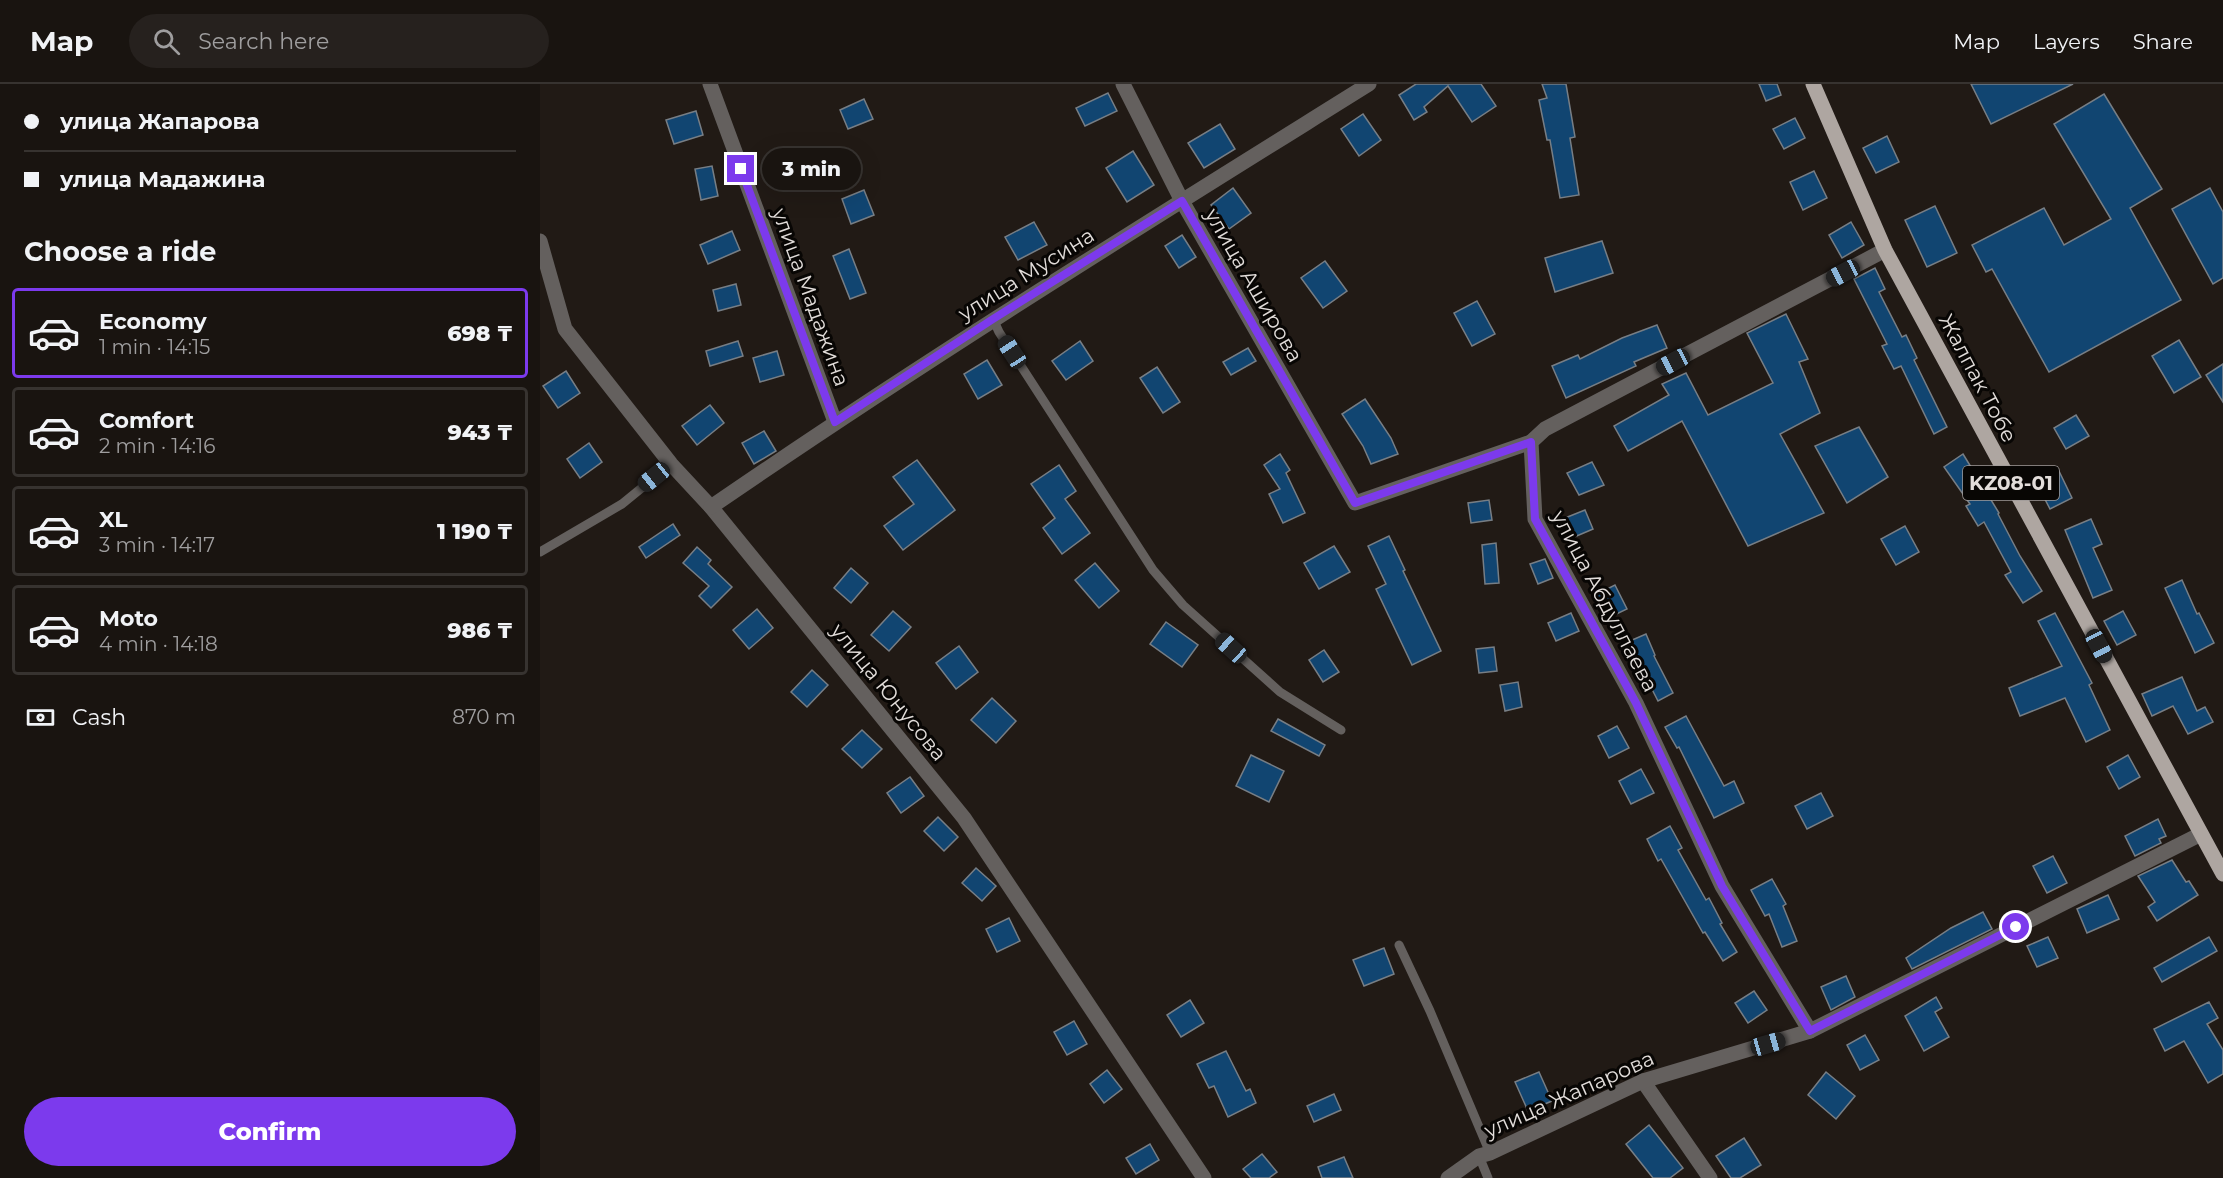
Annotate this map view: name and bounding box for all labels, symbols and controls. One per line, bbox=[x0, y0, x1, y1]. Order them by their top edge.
search box bbox=[129, 14, 549, 68]
text: Map bbox=[30, 24, 93, 58]
icon: search bbox=[150, 25, 183, 58]
text: Search here bbox=[198, 28, 329, 55]
text: Map bbox=[1953, 29, 2000, 54]
text: Layers bbox=[2033, 29, 2100, 54]
text: Share bbox=[2133, 29, 2193, 54]
text: улица Жапарова bbox=[60, 108, 260, 135]
callout: 3 min bbox=[762, 148, 861, 190]
route end bbox=[727, 155, 754, 182]
text: 3 min bbox=[782, 157, 841, 181]
text: улица Мадажина bbox=[60, 166, 265, 193]
street label: улица Аширова bbox=[1199, 203, 1308, 366]
street label: улица Мадажина bbox=[767, 204, 855, 389]
street label: улица Мусина bbox=[953, 222, 1099, 326]
text: Choose a ride bbox=[24, 235, 216, 268]
car bbox=[1823, 257, 1863, 289]
icon: car bbox=[27, 306, 81, 360]
text: Economy bbox=[99, 308, 207, 335]
street label: Жалпак Тобе bbox=[1934, 309, 2022, 447]
text: 698 ₸ bbox=[447, 320, 513, 347]
car bbox=[995, 332, 1029, 372]
text: 1 min · 14:15 bbox=[99, 335, 210, 359]
car bbox=[1653, 346, 1693, 378]
icon: car bbox=[27, 405, 81, 459]
text: Comfort bbox=[99, 407, 194, 434]
text: 943 ₸ bbox=[448, 419, 513, 446]
text: 2 min · 14:16 bbox=[99, 434, 215, 458]
car bbox=[634, 459, 674, 495]
road number: KZ08-01 bbox=[1963, 466, 2059, 500]
icon: car bbox=[27, 504, 81, 558]
street label: улица Абдуллаева bbox=[1546, 505, 1663, 696]
text: XL bbox=[99, 506, 128, 533]
text: 1 190 ₸ bbox=[437, 518, 513, 545]
text: 3 min · 14:17 bbox=[99, 533, 215, 557]
icon: car bbox=[27, 603, 81, 657]
text: Moto bbox=[99, 605, 158, 632]
text: 986 ₸ bbox=[447, 617, 513, 644]
street label: улица Юнусова bbox=[825, 617, 952, 766]
car bbox=[2083, 626, 2115, 666]
car bbox=[1212, 629, 1250, 667]
text: 4 min · 14:18 bbox=[99, 632, 218, 656]
icon: cash bbox=[24, 701, 57, 734]
text: Cash bbox=[72, 704, 126, 731]
text: 870 m bbox=[452, 705, 516, 729]
route start bbox=[2002, 913, 2029, 940]
car bbox=[1748, 1030, 1788, 1058]
street label: улица Жапарова bbox=[1479, 1045, 1658, 1143]
button: Confirm bbox=[24, 1097, 516, 1166]

